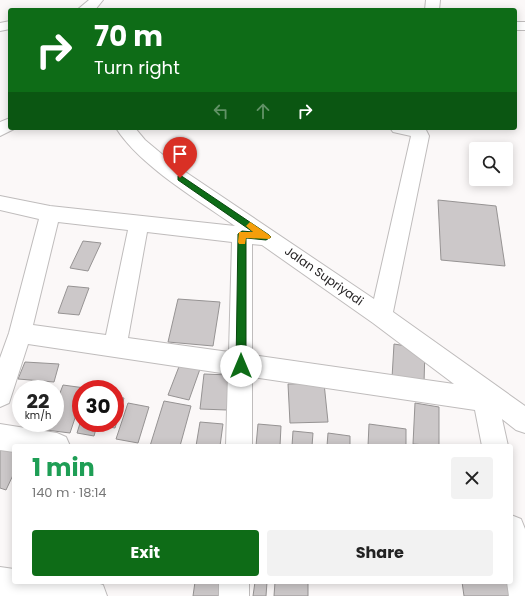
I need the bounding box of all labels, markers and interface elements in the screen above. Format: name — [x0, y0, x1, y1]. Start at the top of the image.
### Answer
text: 70 m — [94, 17, 163, 56]
icon: right — [28, 24, 80, 76]
text: Turn right — [94, 55, 180, 80]
icon: left — [210, 100, 232, 122]
icon: ahead — [252, 100, 274, 122]
icon: right — [294, 100, 316, 122]
pin — [163, 137, 197, 178]
map controls — [469, 142, 513, 186]
button: search — [469, 142, 513, 186]
icon: arrive — [169, 143, 191, 165]
street label: Jalan Supriyadi — [281, 242, 367, 309]
position arrow — [220, 345, 262, 387]
speed limit sign: 30 — [72, 380, 124, 432]
text: 22 — [27, 387, 49, 415]
text: km/h — [25, 408, 51, 423]
text: 1 min — [32, 451, 95, 484]
button: close — [451, 457, 493, 499]
text: 140 m · 18:14 — [32, 483, 107, 502]
button: Exit — [32, 530, 259, 576]
button: Share — [267, 530, 493, 576]

